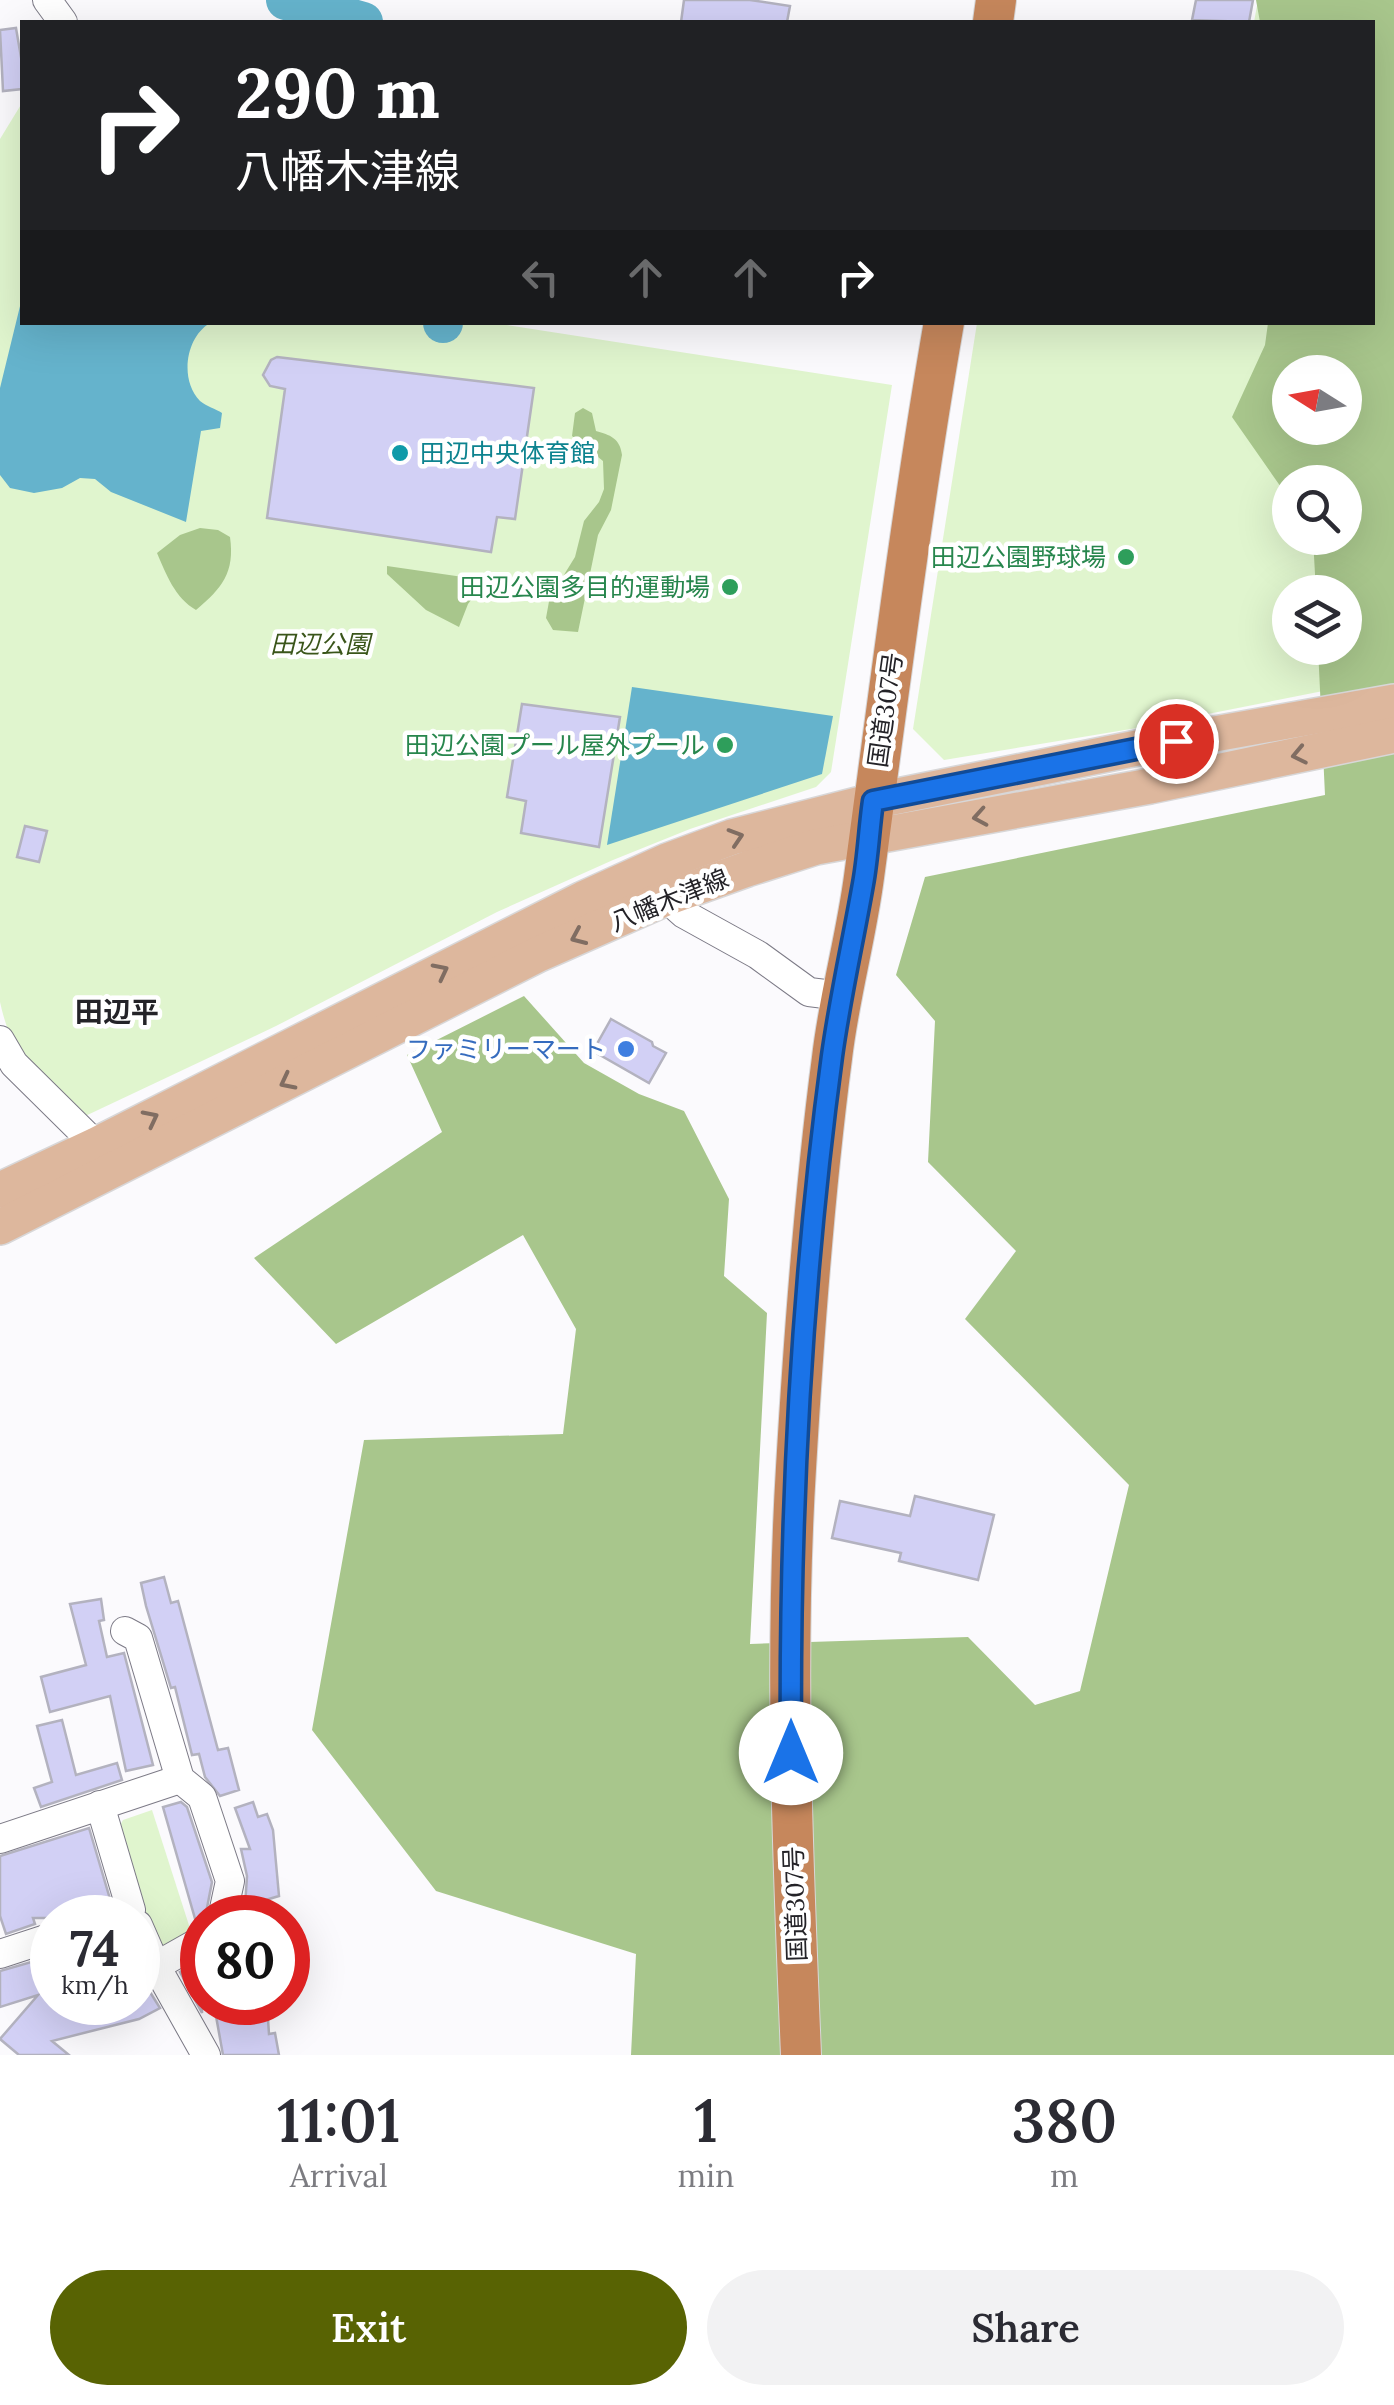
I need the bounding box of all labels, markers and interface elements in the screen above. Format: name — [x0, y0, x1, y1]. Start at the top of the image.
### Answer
text: 290 m — [235, 48, 440, 137]
icon: right — [70, 60, 200, 190]
text: 八幡木津線 — [235, 142, 460, 199]
icon: left — [513, 250, 568, 305]
icon: ahead — [618, 250, 673, 305]
icon: ahead — [723, 250, 778, 305]
icon: right — [828, 250, 883, 305]
north arrow — [1272, 355, 1362, 445]
map controls — [1272, 355, 1362, 665]
place label: 田辺中央体育館 — [420, 437, 595, 469]
marker: 田辺中央体育館 — [389, 442, 411, 464]
button: search — [1272, 465, 1362, 555]
place label: 田辺公園野球場 — [931, 541, 1106, 573]
marker: 田辺公園野球場 — [1115, 546, 1137, 568]
place label: 田辺公園多目的運動場 — [460, 571, 710, 603]
button: layers — [1272, 575, 1362, 665]
marker: 田辺公園多目的運動場 — [719, 576, 741, 598]
park label: 田辺公園 — [270, 628, 373, 660]
street label: 国道307号 — [861, 651, 909, 769]
pin — [1134, 699, 1219, 784]
icon: arrive — [1149, 714, 1204, 769]
place label: 田辺公園プール屋外プール — [405, 729, 705, 761]
marker: 田辺公園プール屋外プール — [714, 734, 736, 756]
one-way arrow — [1290, 744, 1307, 765]
one-way arrow — [971, 806, 988, 827]
one-way arrow — [727, 828, 744, 848]
street label: 八幡木津線 — [605, 862, 733, 938]
one-way arrow — [570, 925, 588, 945]
one-way arrow — [431, 964, 449, 983]
district label: 田辺平 — [75, 994, 159, 1030]
place label: ファミリーマート — [406, 1033, 606, 1065]
marker: ファミリーマート — [615, 1038, 637, 1060]
one-way arrow — [280, 1069, 298, 1089]
one-way arrow — [141, 1110, 159, 1130]
position arrow — [739, 1701, 843, 1805]
street label: 国道307号 — [777, 1846, 813, 1962]
speed limit sign: 80 — [180, 1895, 310, 2025]
text: 74 — [70, 1916, 120, 1980]
text: km/h — [61, 1969, 129, 2001]
text: 11:01 — [277, 2082, 400, 2158]
text: 1 — [694, 2082, 718, 2158]
text: 380 — [1011, 2082, 1117, 2158]
text: Arrival — [290, 2155, 388, 2196]
text: min — [677, 2155, 734, 2196]
text: m — [1050, 2155, 1079, 2196]
button: Exit — [50, 2270, 687, 2385]
button: Share — [707, 2270, 1344, 2385]

